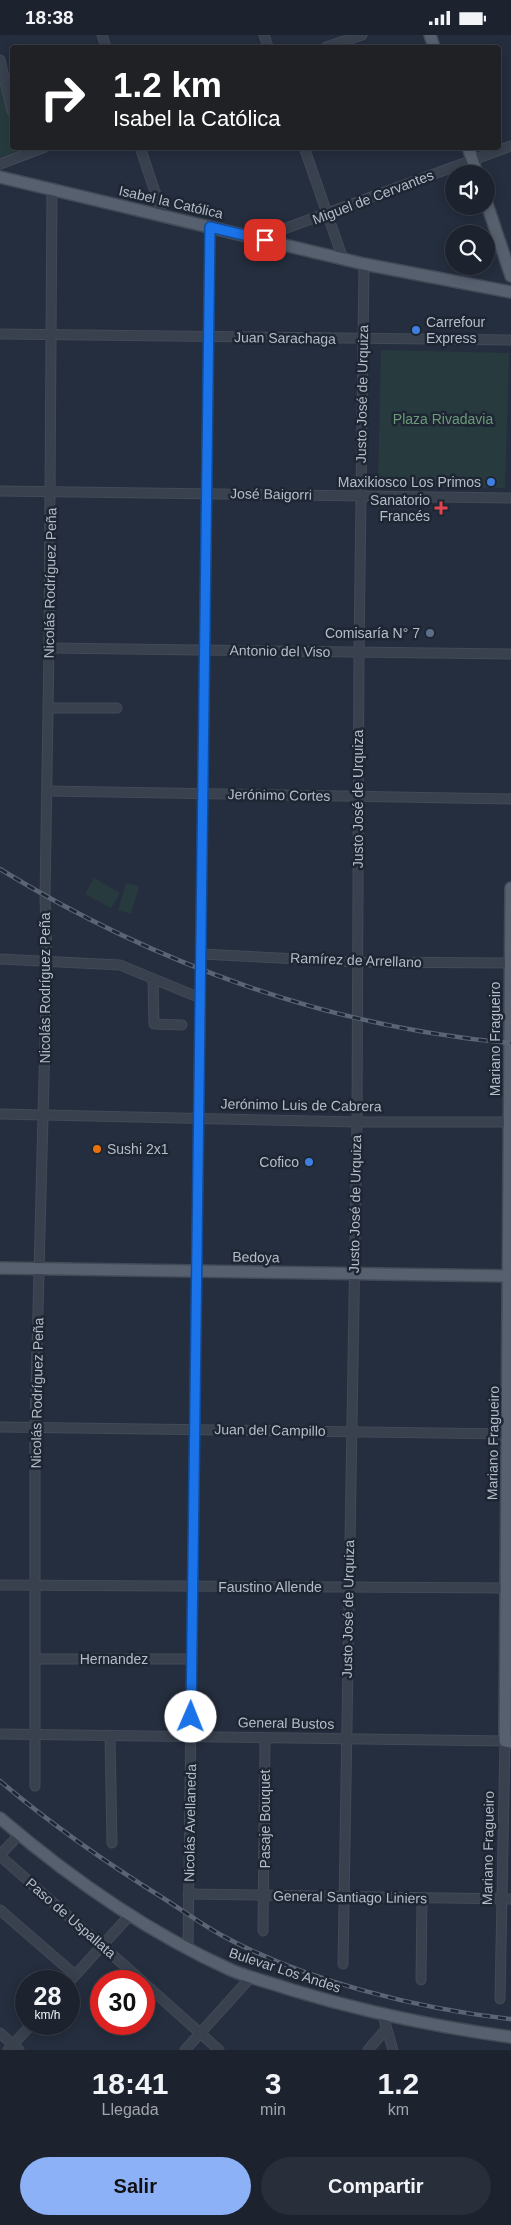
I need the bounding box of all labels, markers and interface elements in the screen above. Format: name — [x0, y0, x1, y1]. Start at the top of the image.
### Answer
text: 18:38 — [25, 7, 74, 28]
icon: right — [30, 65, 95, 130]
text: 1.2 km — [113, 65, 222, 104]
text: Isabel la Católica — [113, 106, 281, 131]
map controls — [445, 165, 495, 275]
button: sound — [445, 165, 495, 215]
street label: Miguel de Cervantes — [310, 167, 436, 227]
street label: Isabel la Católica — [117, 182, 225, 222]
pin — [244, 219, 286, 261]
button: search — [445, 225, 495, 275]
icon: arrive — [251, 226, 279, 254]
place label: Carrefour Express — [426, 314, 485, 346]
street label: Justo José de Urquiza — [353, 324, 371, 463]
marker: Carrefour Express — [410, 324, 422, 336]
street label: Juan Sarachaga — [234, 329, 336, 347]
park label: Plaza Rivadavia — [393, 411, 493, 427]
place label: Maxikiosco Los Primos — [338, 474, 481, 490]
marker: Maxikiosco Los Primos — [485, 476, 497, 488]
street label: José Baigorri — [230, 485, 312, 503]
place label: Sanatorio Francés — [370, 492, 430, 524]
marker: Sanatorio Francés — [434, 501, 448, 515]
street label: Nicolás Rodríguez Peña — [41, 507, 59, 659]
place label: Comisaría N° 7 — [325, 625, 420, 641]
marker: Comisaría N° 7 — [424, 627, 436, 639]
street label: Antonio del Viso — [229, 642, 331, 660]
street label: Justo José de Urquiza — [350, 730, 366, 868]
street label: Jerónimo Cortes — [228, 786, 330, 804]
street label: Nicolás Rodríguez Peña — [37, 912, 53, 1063]
street label: Ramírez de Arrellano — [290, 950, 422, 970]
street label: Mariano Fragueiro — [487, 982, 503, 1096]
street label: Jerónimo Luis de Cabrera — [220, 1096, 382, 1114]
street label: Justo José de Urquiza — [346, 1134, 364, 1273]
place label: Sushi 2x1 — [107, 1141, 169, 1157]
marker: Sushi 2x1 — [91, 1143, 103, 1155]
place label: Cofico — [259, 1154, 299, 1170]
marker: Cofico — [303, 1156, 315, 1168]
street label: Bedoya — [232, 1249, 280, 1265]
street label: Nicolás Rodríguez Peña — [28, 1317, 46, 1469]
street label: Mariano Fragueiro — [484, 1385, 502, 1500]
street label: Juan del Campillo — [214, 1421, 326, 1439]
street label: Justo José de Urquiza — [339, 1539, 357, 1678]
street label: Faustino Allende — [218, 1579, 322, 1595]
street label: Hernandez — [80, 1651, 148, 1667]
position arrow — [164, 1690, 216, 1742]
street label: General Bustos — [238, 1714, 334, 1732]
street label: Nicolás Avellaneda — [181, 1764, 199, 1882]
street label: Pasaje Bouquet — [257, 1769, 273, 1868]
street label: Mariano Fragueiro — [479, 1790, 497, 1905]
street label: Paso de Uspallata — [23, 1875, 119, 1961]
street label: General Santiago Liniers — [273, 1888, 427, 1906]
street label: Bulevar Los Andes — [227, 1944, 343, 1996]
speed limit sign: 30 — [90, 1970, 155, 2035]
text: 28 — [34, 1982, 61, 2010]
text: km/h — [34, 2008, 61, 2022]
text: 18:41 — [92, 2067, 168, 2100]
text: 3 — [265, 2067, 281, 2100]
text: 1.2 — [378, 2067, 419, 2100]
text: Llegada — [102, 2101, 159, 2118]
text: min — [260, 2101, 286, 2118]
text: km — [388, 2101, 409, 2118]
button: Salir — [20, 2157, 251, 2215]
button: Compartir — [261, 2157, 491, 2215]

